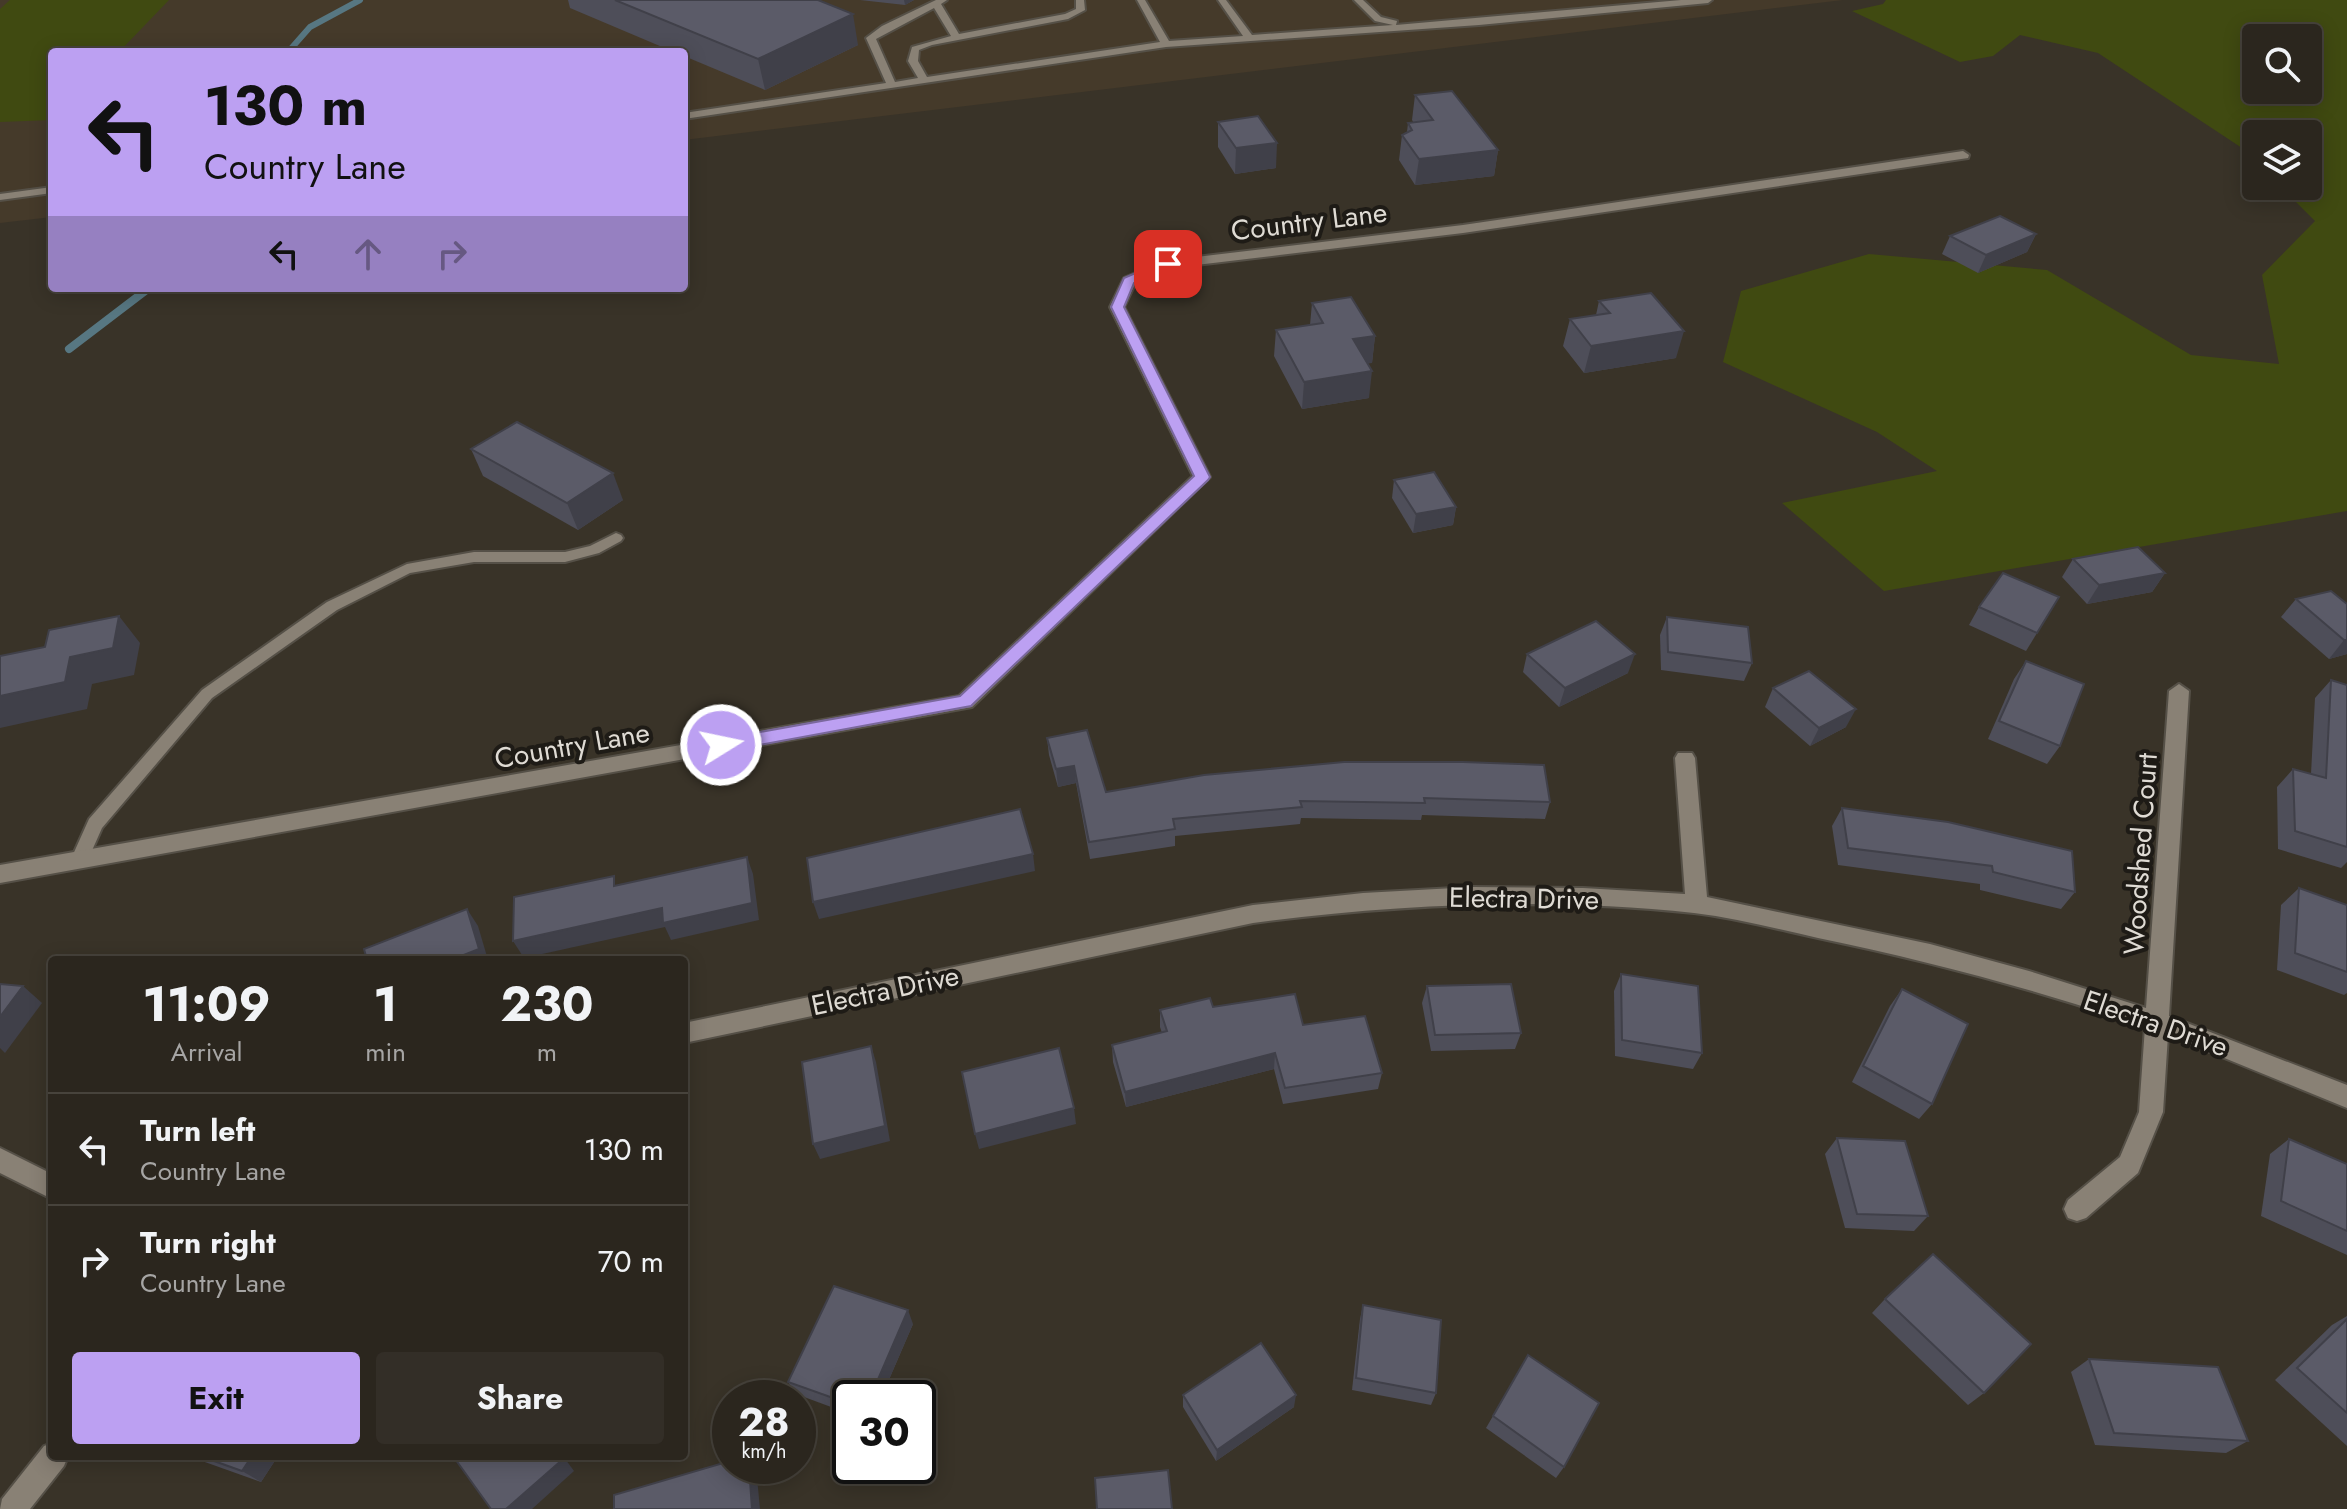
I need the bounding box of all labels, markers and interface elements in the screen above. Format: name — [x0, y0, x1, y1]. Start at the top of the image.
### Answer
map controls — [2242, 24, 2322, 200]
button: search — [2242, 24, 2322, 104]
text: 130 m — [204, 65, 367, 146]
icon: left — [72, 80, 176, 184]
button: layers — [2242, 120, 2322, 200]
text: Country Lane — [204, 140, 406, 192]
street label: Country Lane — [1229, 192, 1389, 251]
pin — [1134, 230, 1202, 298]
icon: left — [262, 232, 306, 276]
icon: ahead — [346, 232, 390, 276]
icon: right — [430, 232, 474, 276]
icon: arrive — [1146, 242, 1190, 286]
position arrow — [679, 703, 763, 787]
street label: Country Lane — [491, 712, 653, 779]
street label: Woodshed Court — [2113, 751, 2168, 956]
street label: Electra Drive — [1449, 877, 1599, 920]
street label: Electra Drive — [807, 955, 963, 1026]
text: 11:09 — [143, 970, 271, 1039]
text: 1 — [373, 970, 398, 1039]
text: 230 — [500, 970, 594, 1039]
street label: Electra Drive — [2078, 980, 2233, 1067]
text: Arrival — [171, 1033, 242, 1071]
text: min — [365, 1033, 406, 1071]
text: m — [537, 1033, 557, 1071]
text: Turn left — [140, 1109, 255, 1152]
icon: left — [72, 1127, 116, 1171]
text: 130 m — [584, 1128, 664, 1171]
text: Country Lane — [140, 1152, 286, 1190]
text: Turn right — [140, 1221, 276, 1264]
icon: right — [72, 1239, 116, 1283]
text: 70 m — [598, 1240, 664, 1283]
text: Country Lane — [140, 1264, 286, 1302]
button: Exit — [72, 1352, 360, 1444]
button: Share — [376, 1352, 664, 1444]
speed limit sign: 30 — [832, 1380, 936, 1484]
text: 28 — [738, 1393, 790, 1451]
text: km/h — [741, 1437, 787, 1466]

